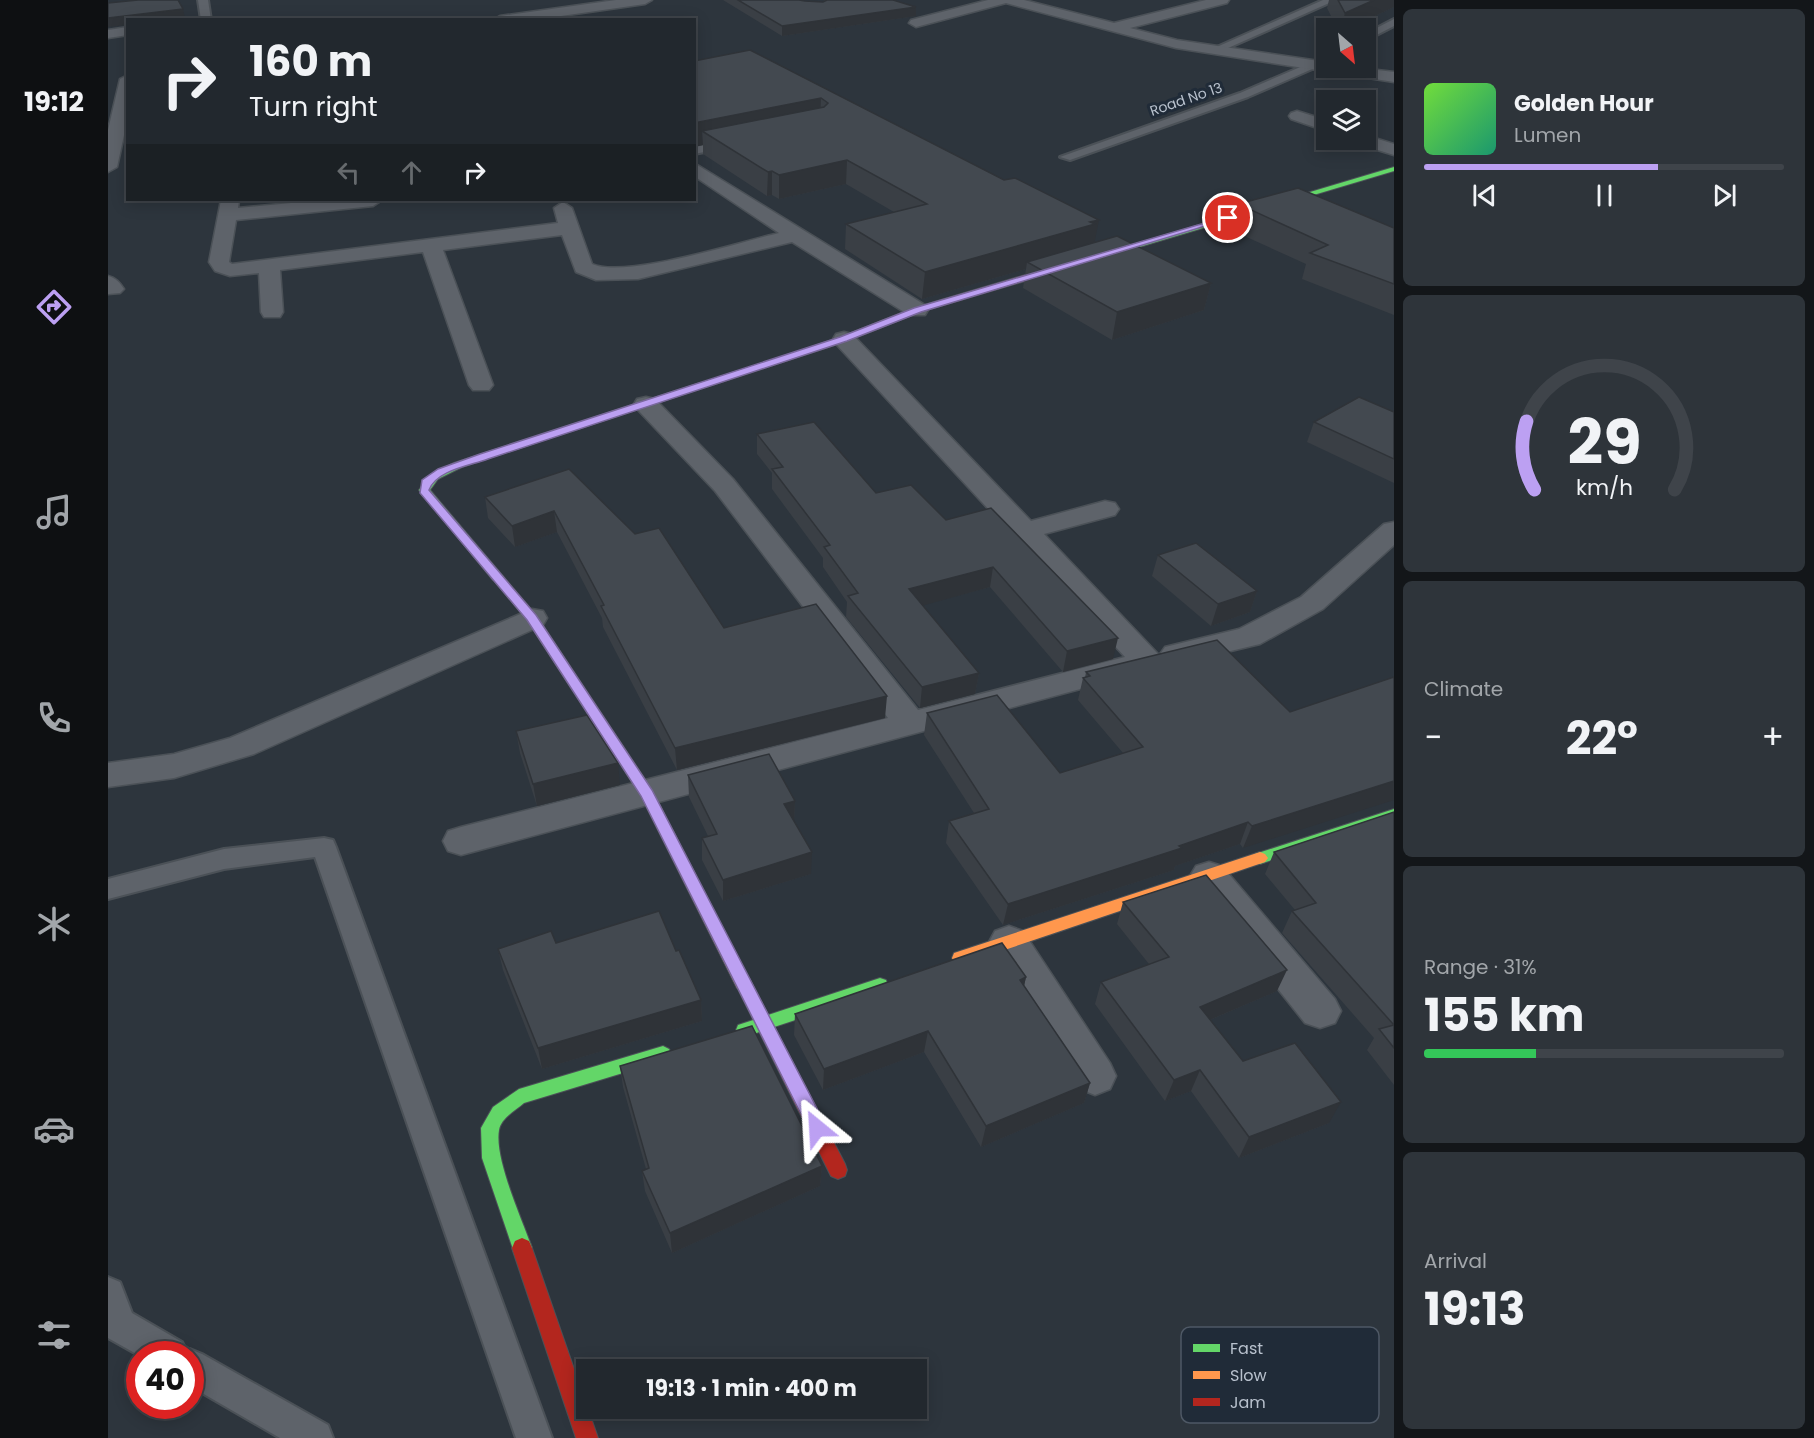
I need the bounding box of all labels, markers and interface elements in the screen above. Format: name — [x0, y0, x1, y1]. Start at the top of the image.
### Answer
north arrow — [1316, 18, 1376, 78]
map controls — [1316, 18, 1376, 150]
text: 160 m — [249, 32, 372, 91]
icon: right — [150, 42, 228, 120]
street label: Road No 13 — [1147, 77, 1225, 121]
text: 19:12 — [24, 83, 84, 120]
text: Turn right — [249, 88, 378, 125]
text: Golden Hour — [1514, 88, 1654, 119]
button: layers — [1316, 90, 1376, 150]
text: Lumen — [1514, 121, 1581, 149]
icon: left — [332, 156, 365, 189]
icon: ahead — [395, 156, 428, 189]
icon: right — [458, 156, 491, 189]
icon: previous — [1468, 179, 1501, 212]
icon: pause — [1588, 179, 1621, 212]
icon: next — [1708, 179, 1741, 212]
pin — [1202, 192, 1253, 243]
icon: arrive — [1211, 201, 1244, 234]
icon: directions — [33, 286, 75, 328]
text: 29 — [1567, 398, 1641, 486]
text: km/h — [1575, 473, 1633, 504]
icon: music — [33, 491, 75, 533]
text: Climate — [1424, 675, 1503, 703]
icon: phone — [33, 697, 75, 739]
text: 22° — [1566, 707, 1638, 770]
text: − — [1424, 714, 1442, 761]
text: + — [1761, 714, 1784, 761]
icon: climate — [33, 903, 75, 945]
text: Range · 31% — [1424, 953, 1537, 981]
text: 155 km — [1424, 984, 1584, 1047]
position arrow — [785, 1096, 849, 1160]
icon: car — [33, 1108, 75, 1150]
text: Arrival — [1424, 1247, 1487, 1275]
text: 19:13 — [1424, 1278, 1526, 1341]
icon: filters — [33, 1314, 75, 1356]
legend — [1181, 1327, 1379, 1423]
text: Fast — [1230, 1337, 1263, 1360]
speed limit sign: 40 — [126, 1341, 204, 1419]
text: Slow — [1230, 1364, 1267, 1387]
text: 19:13 · 1 min · 400 m — [646, 1373, 857, 1404]
text: Jam — [1230, 1391, 1266, 1414]

